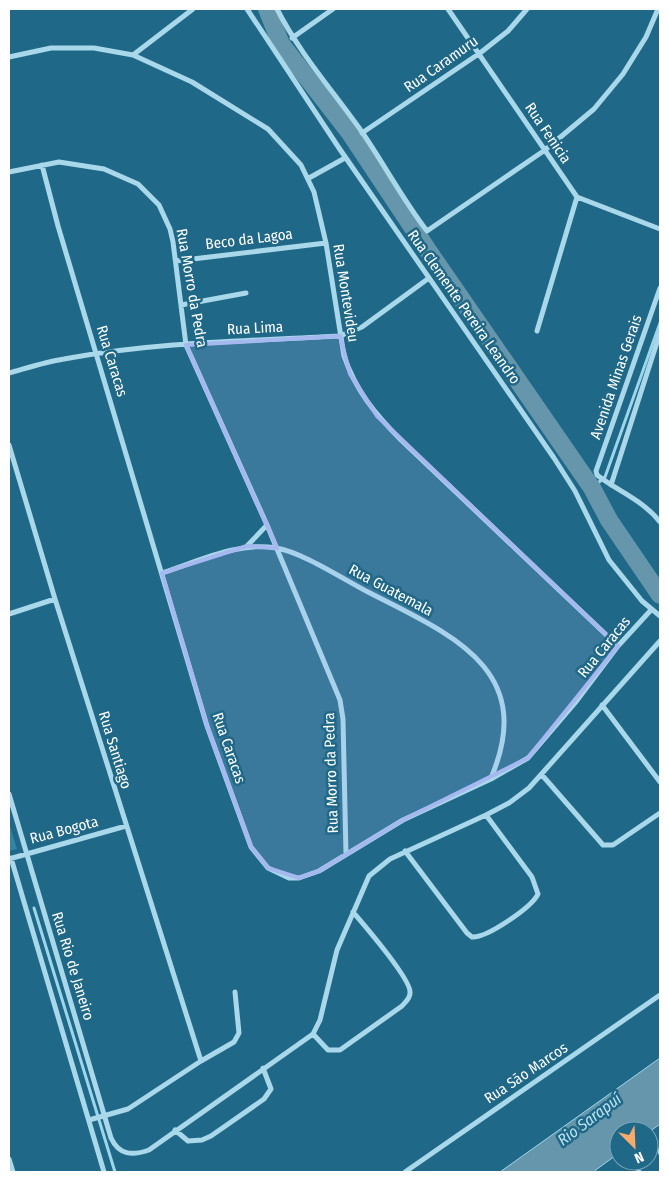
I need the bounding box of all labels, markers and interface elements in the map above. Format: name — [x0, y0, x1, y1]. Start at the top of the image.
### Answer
street label: Rua Caramuru — [400, 32, 482, 96]
street label: Rua Fenicia — [521, 99, 575, 167]
street label: Beco da Lagoa — [204, 225, 294, 253]
street label: Rua Clemente Pereira Leandro — [404, 226, 524, 388]
street label: Rua Morro da Pedra — [173, 227, 211, 349]
street label: Rua Montevideu — [329, 243, 363, 343]
street label: Avenida Minas Gerais — [586, 312, 646, 442]
street label: Rua Lima — [226, 318, 284, 338]
street label: Rua Caracas — [93, 323, 131, 399]
street label: Rua Guatemala — [346, 560, 436, 620]
street label: Rua Caracas — [574, 613, 634, 681]
street label: Rua Santiago — [95, 709, 135, 791]
street label: Rua Caracas — [208, 710, 250, 786]
street label: Rua Morro da Pedra — [320, 712, 342, 834]
street label: Rua Bogota — [28, 812, 100, 848]
street label: Rua Rio de Janeiro — [48, 910, 98, 1023]
street label: Rua Sāo Marcos — [481, 1039, 571, 1107]
water label: Rio Sarapuí — [554, 1089, 626, 1150]
north arrow — [609, 1121, 659, 1171]
text: N — [632, 1148, 646, 1167]

